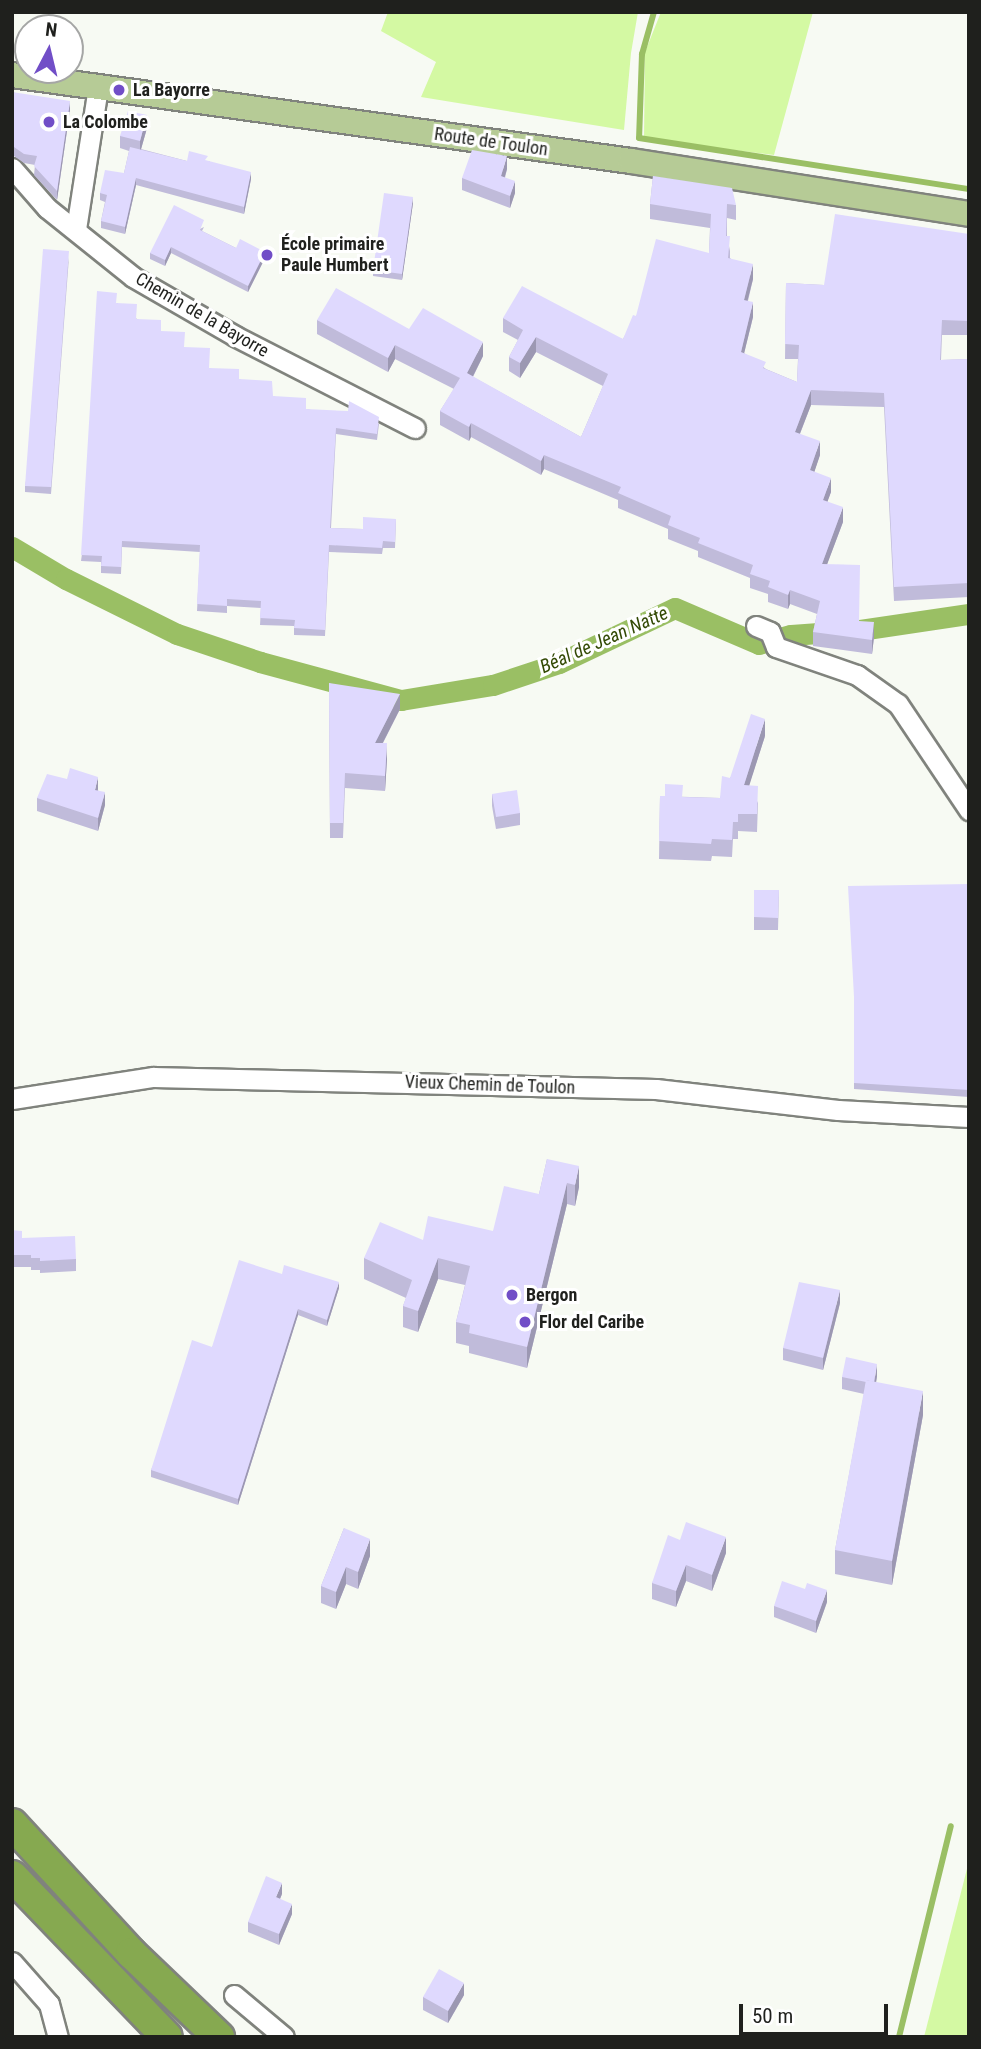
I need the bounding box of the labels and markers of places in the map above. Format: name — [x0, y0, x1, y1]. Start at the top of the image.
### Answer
place label: La Bayorre — [133, 79, 210, 101]
marker: La Bayorre — [111, 82, 127, 98]
place label: La Colombe — [63, 111, 148, 133]
marker: La Colombe — [41, 114, 57, 130]
place label: École primaire Paule Humbert — [281, 234, 388, 276]
marker: École primaire Paule Humbert — [259, 247, 275, 263]
place label: Bergon — [526, 1284, 577, 1306]
marker: Bergon — [504, 1287, 520, 1303]
place label: Flor del Caribe — [539, 1311, 644, 1333]
marker: Flor del Caribe — [517, 1314, 533, 1330]

